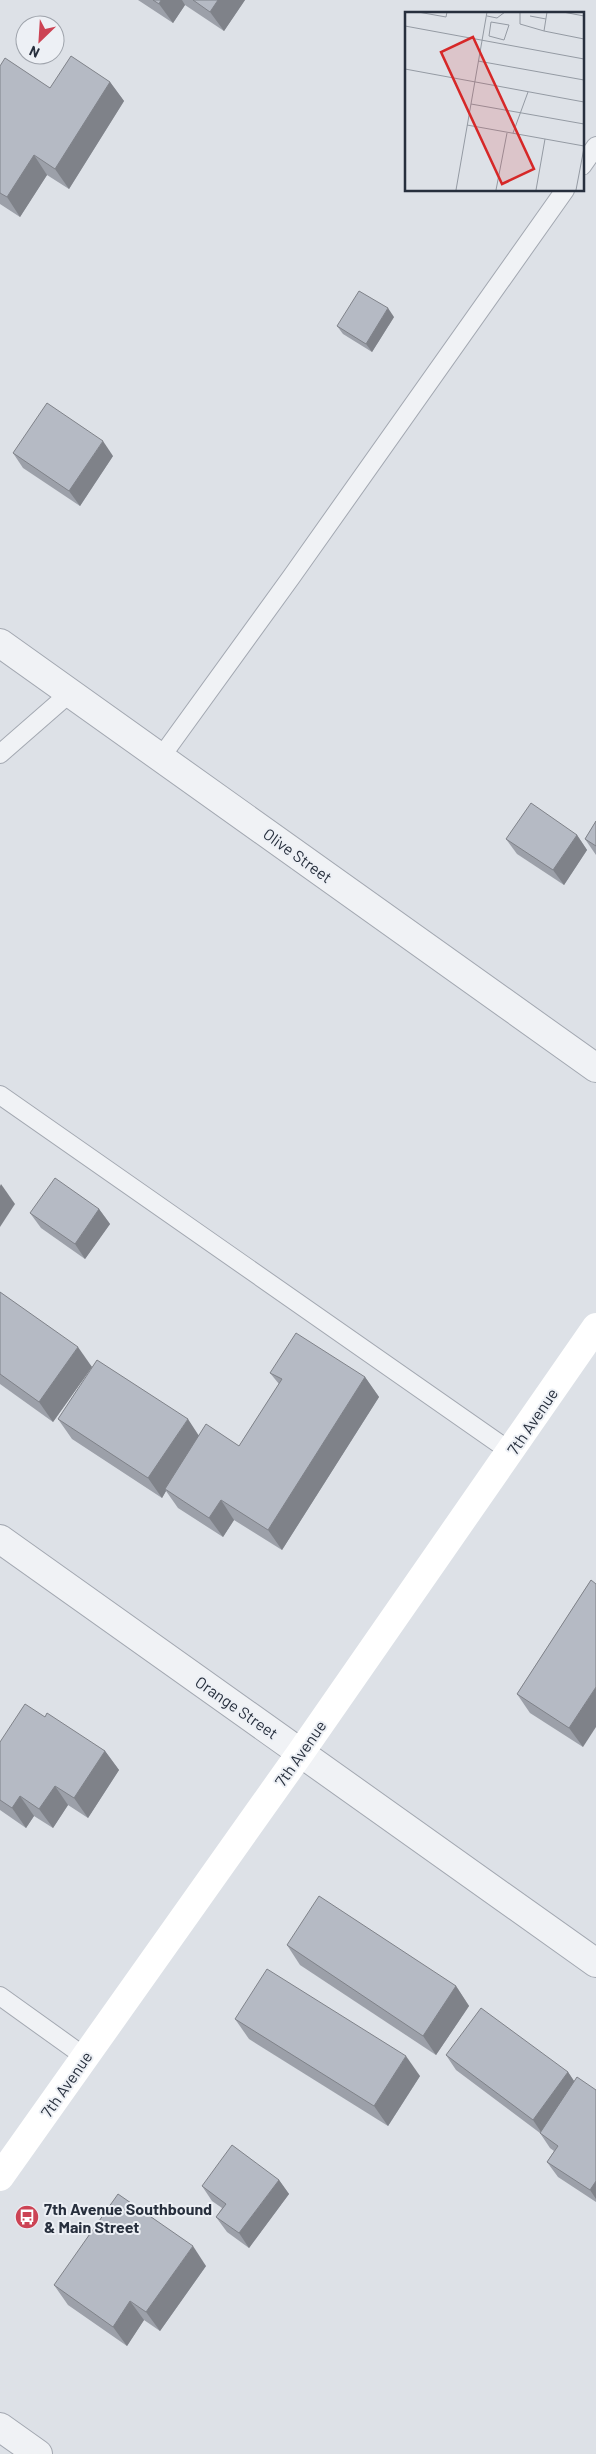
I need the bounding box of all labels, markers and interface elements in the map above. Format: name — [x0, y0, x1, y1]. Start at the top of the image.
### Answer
inset map — [405, 12, 584, 191]
north arrow — [15, 15, 65, 65]
text: N — [26, 43, 42, 62]
street label: Olive Street — [260, 824, 336, 886]
street label: 7th Avenue — [503, 1384, 561, 1458]
street label: Orange Street — [192, 1672, 282, 1742]
street label: 7th Avenue — [270, 1716, 330, 1790]
street label: 7th Avenue — [36, 2047, 96, 2121]
place label: 7th Avenue Southbound & Main Street — [44, 2199, 212, 2236]
bus stop icon: 7th Avenue Southbound & Main Street — [14, 2204, 40, 2230]

